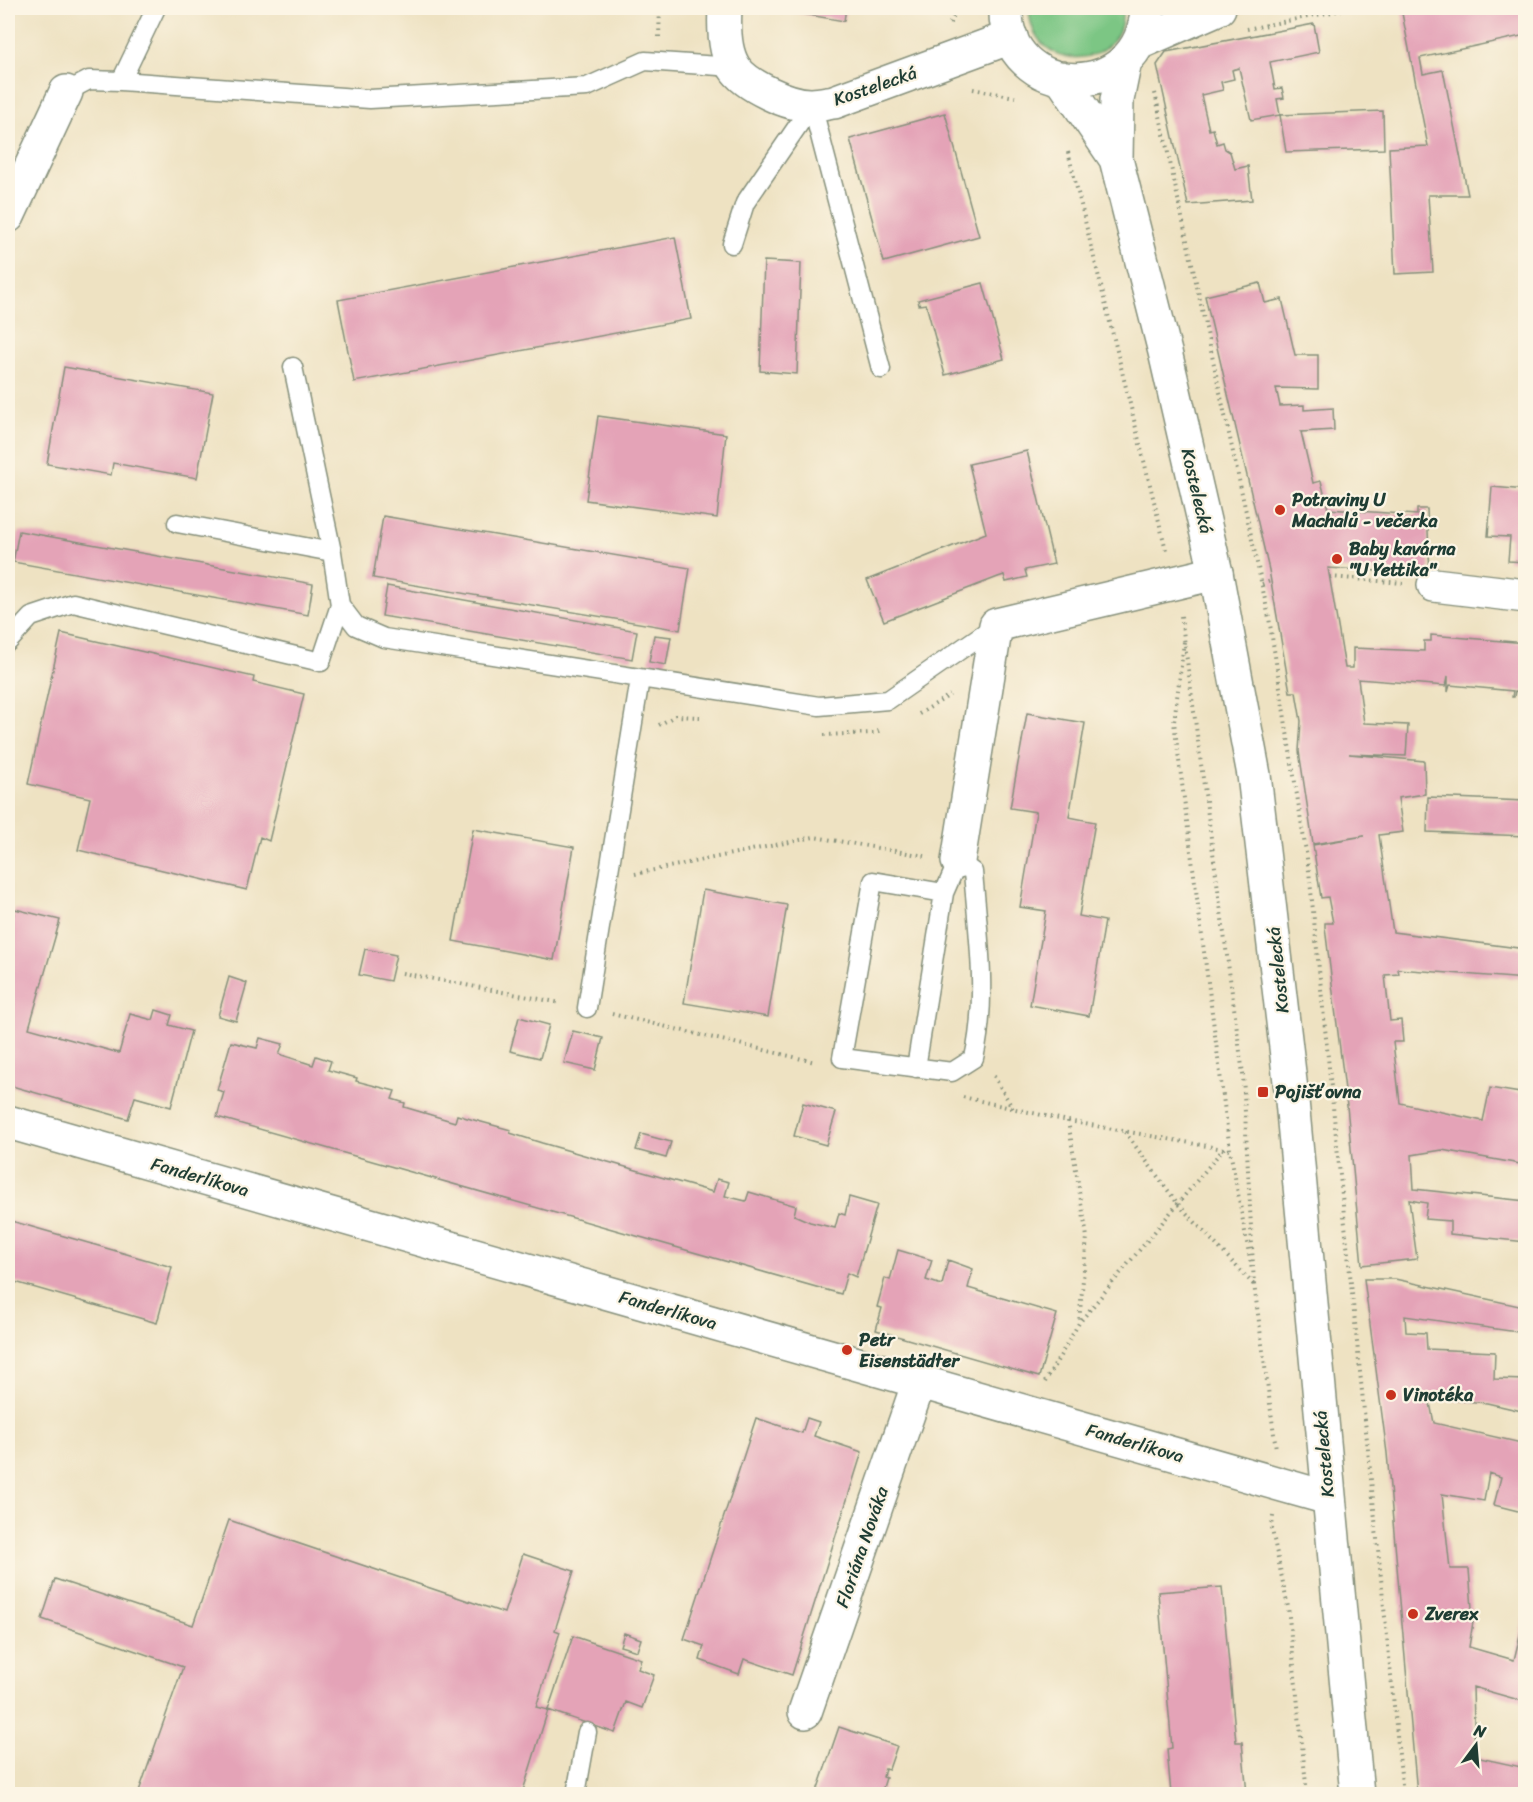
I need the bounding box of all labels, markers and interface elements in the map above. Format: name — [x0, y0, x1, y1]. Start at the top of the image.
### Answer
street label: Kostelecká — [829, 57, 921, 115]
street label: Kostelecká — [1172, 445, 1222, 537]
place label: Potraviny U Machalů - večerka — [1291, 484, 1438, 537]
marker: Potraviny U Machalů - večerka — [1273, 503, 1287, 517]
place label: Baby kavárna "U Yettika" — [1349, 533, 1456, 586]
marker: Baby kavárna "U Yettika" — [1330, 552, 1344, 566]
street label: Kostelecká — [1258, 925, 1298, 1015]
place label: Pojišťovna — [1275, 1076, 1361, 1108]
marker: Pojišťovna — [1256, 1085, 1270, 1099]
street label: Fanderlíkova — [147, 1148, 253, 1206]
street label: Fanderlíkova — [615, 1281, 721, 1339]
place label: Petr Eisenstädter — [859, 1324, 960, 1377]
marker: Petr Eisenstädter — [840, 1343, 854, 1357]
place label: Vinotéka — [1403, 1379, 1474, 1411]
marker: Vinotéka — [1384, 1388, 1398, 1402]
street label: Kostelecká — [1304, 1409, 1344, 1499]
street label: Fanderlíkova — [1082, 1414, 1188, 1472]
street label: Floriána Nováka — [826, 1481, 898, 1612]
place label: Zverex — [1424, 1598, 1479, 1630]
marker: Zverex — [1406, 1607, 1420, 1621]
north arrow — [1446, 1715, 1506, 1775]
text: N — [1470, 1715, 1490, 1747]

